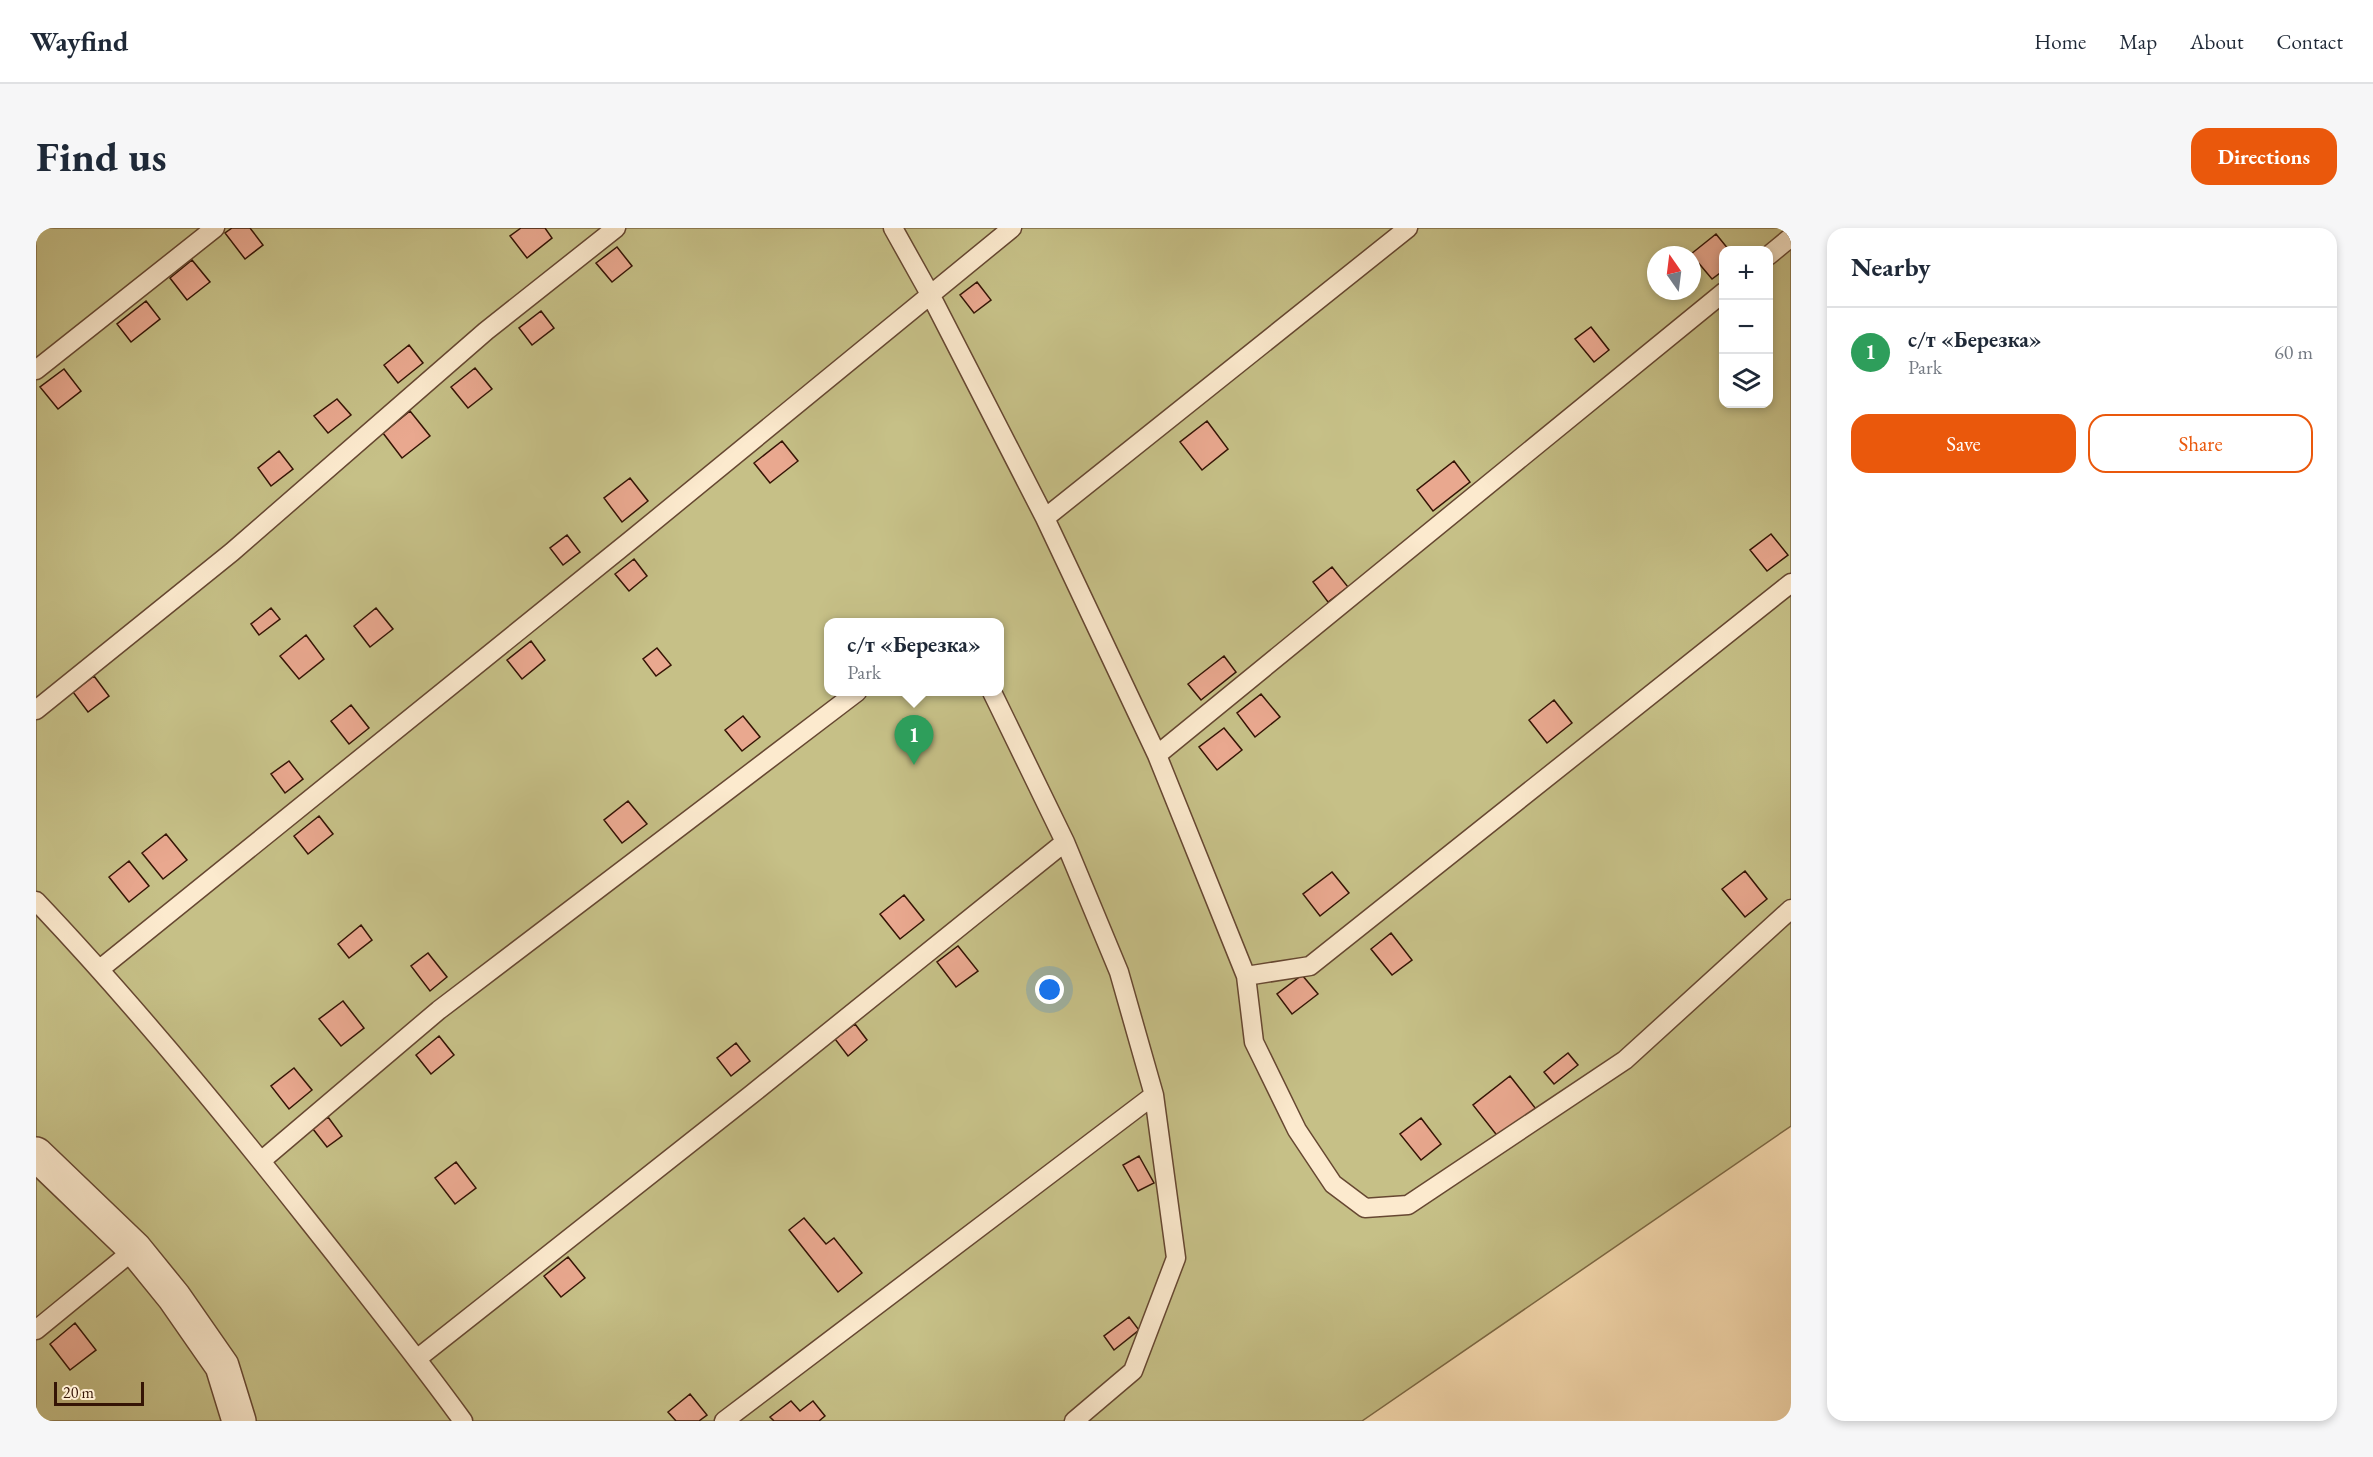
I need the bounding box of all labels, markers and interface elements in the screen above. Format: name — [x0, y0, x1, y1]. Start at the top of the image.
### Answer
text: Wayfind — [30, 23, 128, 59]
text: Home — [2034, 28, 2086, 55]
text: Map — [2119, 28, 2157, 55]
text: About — [2190, 28, 2243, 55]
text: Contact — [2276, 28, 2343, 55]
button: Directions — [2191, 128, 2337, 185]
text: Find us — [36, 129, 167, 184]
north arrow — [1647, 246, 1701, 300]
map controls — [1719, 246, 1773, 408]
button: + — [1719, 246, 1773, 300]
text: Nearby — [1851, 250, 1931, 284]
button: − — [1719, 300, 1773, 354]
text: с/т «Березка» — [1908, 325, 2042, 354]
text: 1 — [1865, 339, 1876, 365]
text: 60 m — [2274, 339, 2313, 365]
button: layers — [1719, 354, 1773, 408]
text: Park — [1908, 354, 1942, 380]
button: Save — [1851, 414, 2076, 473]
button: Share — [2088, 414, 2313, 473]
popup — [824, 618, 1004, 696]
text: с/т «Березка» — [847, 630, 981, 659]
text: Park — [847, 659, 881, 685]
pin: 1 — [894, 716, 934, 765]
your location — [1035, 975, 1064, 1004]
scale bar — [54, 1379, 144, 1406]
text: 20 m — [63, 1382, 94, 1403]

